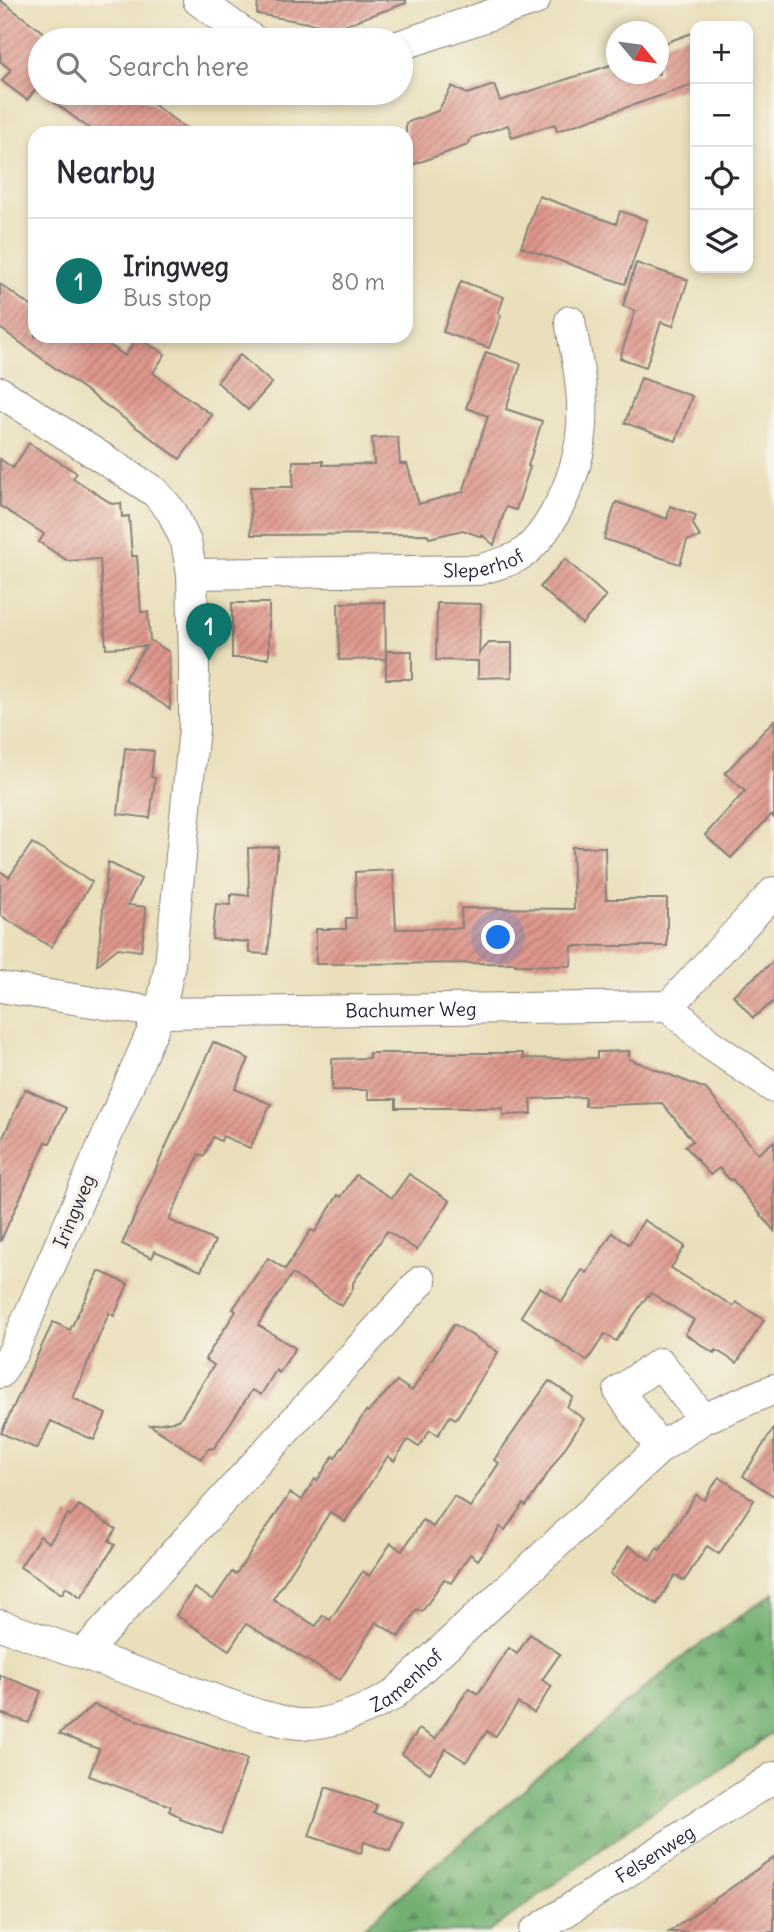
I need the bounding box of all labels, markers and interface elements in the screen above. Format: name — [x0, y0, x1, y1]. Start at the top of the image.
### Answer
north arrow — [606, 21, 669, 84]
map controls — [690, 21, 753, 273]
button: + — [690, 21, 753, 84]
search box — [28, 28, 413, 105]
icon: search — [52, 48, 90, 86]
text: Search here — [108, 50, 249, 83]
button: − — [690, 84, 753, 147]
button: locate — [690, 147, 753, 210]
text: Nearby — [56, 153, 156, 191]
button: layers — [690, 210, 753, 273]
text: Iringweg — [123, 250, 229, 283]
text: 1 — [74, 267, 84, 296]
text: 80 m — [331, 267, 385, 296]
text: Bus stop — [123, 283, 212, 312]
street label: Sleperhof — [443, 543, 529, 582]
pin: 1 — [186, 603, 232, 661]
your location — [481, 920, 515, 954]
street label: Bachumer Weg — [345, 997, 477, 1022]
street label: Iringweg — [48, 1171, 100, 1251]
street label: Zamenhof — [366, 1643, 448, 1717]
street label: Felsenweg — [611, 1819, 699, 1888]

